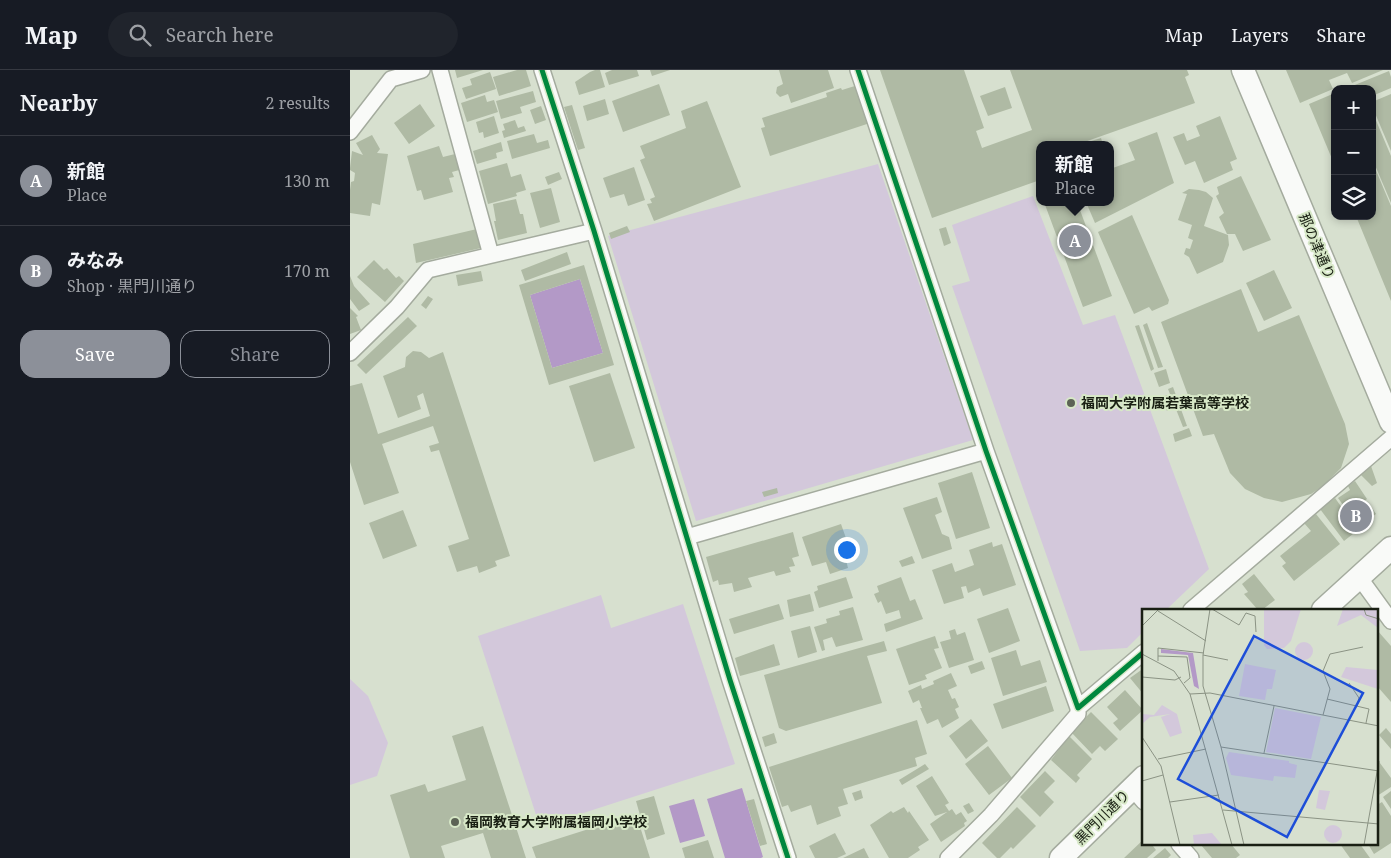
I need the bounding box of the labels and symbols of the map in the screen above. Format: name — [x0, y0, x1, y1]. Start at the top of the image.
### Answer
street label: 那の津通り — [1295, 210, 1340, 282]
pin: A — [1059, 222, 1091, 260]
place label: 福岡大学附属若葉高等学校 — [1081, 393, 1249, 412]
marker: 福岡大学附属若葉高等学校 — [1065, 397, 1077, 409]
pin: B — [1340, 497, 1372, 535]
your location — [834, 537, 860, 563]
inset map — [1142, 609, 1378, 846]
street label: 黒門川通り — [1070, 785, 1133, 848]
place label: 福岡教育大学附属福岡小学校 — [465, 812, 647, 831]
marker: 福岡教育大学附属福岡小学校 — [449, 816, 461, 828]

